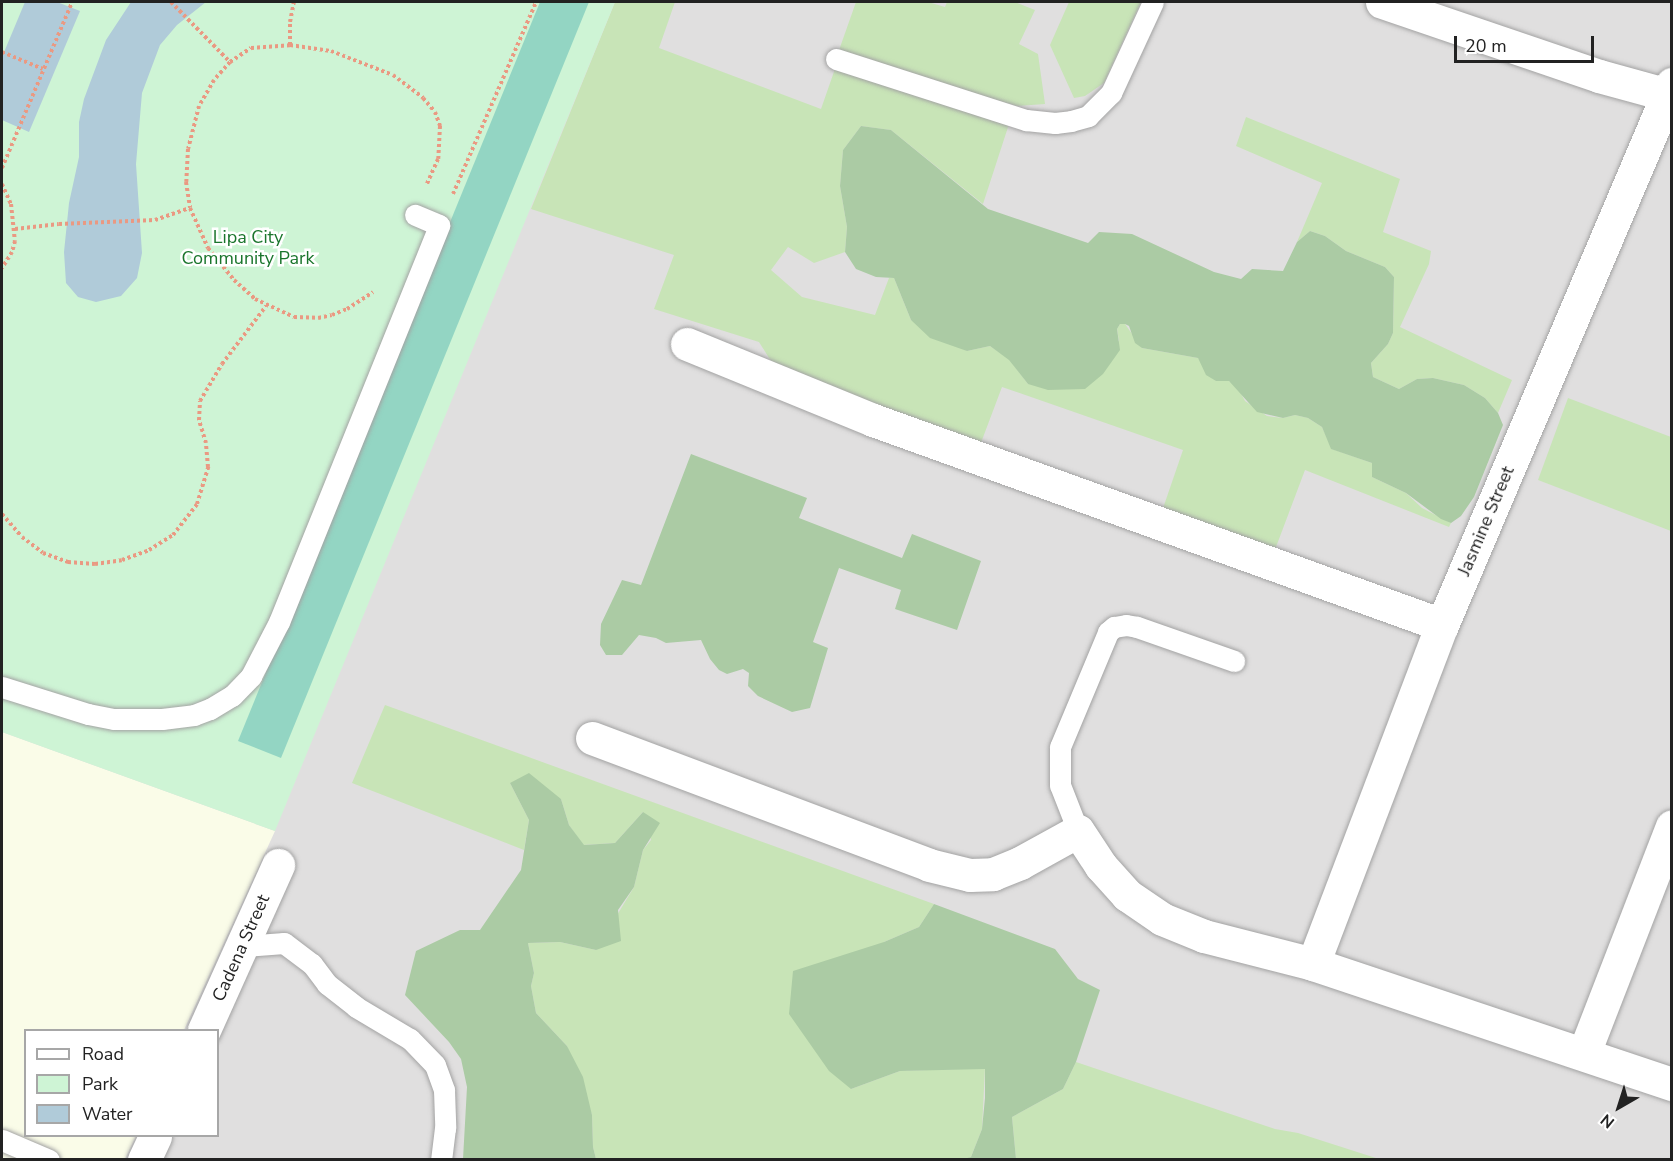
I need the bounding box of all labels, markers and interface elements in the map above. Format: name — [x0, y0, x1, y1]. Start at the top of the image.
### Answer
scale bar — [1457, 24, 1596, 62]
text: 20 m — [1465, 34, 1507, 58]
park label: Lipa City Community Park — [181, 227, 315, 270]
street label: Jasmine Street — [1453, 463, 1519, 579]
street label: Cadena Street — [208, 891, 274, 1005]
legend — [24, 1029, 219, 1137]
text: Road — [82, 1042, 124, 1066]
text: Park — [82, 1072, 118, 1096]
north arrow — [1589, 1077, 1649, 1137]
text: Water — [82, 1102, 133, 1126]
text: N — [1596, 1109, 1619, 1133]

